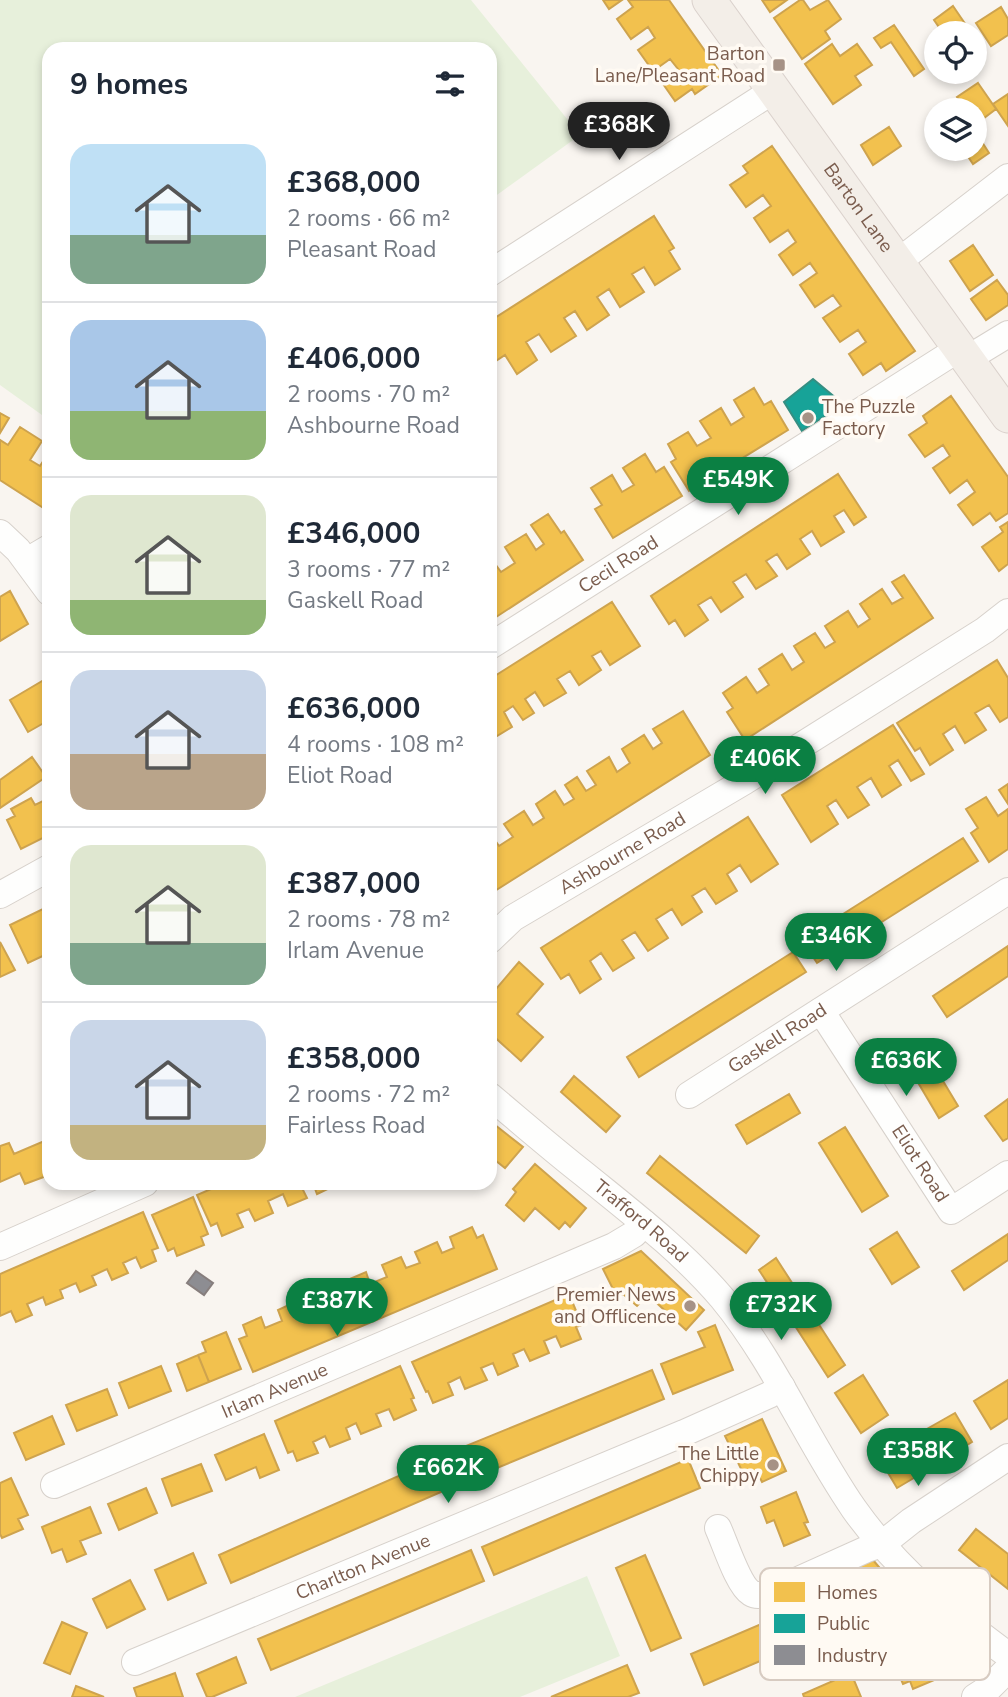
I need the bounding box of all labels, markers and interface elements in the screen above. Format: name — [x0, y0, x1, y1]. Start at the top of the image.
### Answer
map controls — [924, 21, 987, 161]
button: locate — [924, 21, 987, 84]
place label: Barton Lane/Pleasant Road — [595, 41, 765, 89]
marker: Barton Lane/Pleasant Road — [771, 57, 787, 73]
text: 9 homes — [70, 64, 188, 105]
icon: filters — [431, 65, 469, 103]
button: layers — [924, 98, 987, 161]
pin: £368K — [570, 102, 668, 162]
text: £368K — [584, 109, 654, 140]
street label: Barton Lane — [817, 158, 899, 258]
text: £368,000 — [287, 162, 420, 203]
icon: home — [126, 172, 210, 256]
text: 2 rooms · 66 m² — [287, 203, 450, 234]
text: Pleasant Road — [287, 234, 436, 265]
text: £406,000 — [287, 338, 420, 379]
icon: home — [126, 348, 210, 432]
text: 2 rooms · 70 m² — [287, 379, 450, 410]
place label: The Puzzle Factory — [822, 394, 915, 442]
text: Ashbourne Road — [287, 410, 460, 441]
marker: The Puzzle Factory — [800, 410, 816, 426]
pin: £549K — [689, 458, 787, 517]
text: £549K — [703, 464, 773, 495]
text: £346,000 — [287, 513, 420, 554]
icon: home — [126, 523, 210, 607]
street label: Cecil Road — [573, 529, 663, 600]
text: 3 rooms · 77 m² — [287, 554, 450, 585]
text: Gaskell Road — [287, 585, 423, 616]
text: £636,000 — [287, 688, 420, 729]
icon: home — [126, 698, 210, 782]
text: 4 rooms · 108 m² — [287, 729, 464, 760]
pin: £406K — [716, 736, 814, 796]
text: £406K — [730, 743, 800, 774]
text: Eliot Road — [287, 760, 393, 791]
street label: Ashbourne Road — [554, 806, 691, 901]
text: £387,000 — [287, 863, 420, 904]
icon: home — [126, 873, 210, 957]
text: 2 rooms · 78 m² — [287, 904, 450, 935]
pin: £346K — [787, 914, 885, 973]
text: £346K — [801, 920, 871, 951]
text: Irlam Avenue — [287, 935, 424, 966]
street label: Gaskell Road — [723, 997, 832, 1080]
text: £358,000 — [287, 1038, 420, 1079]
pin: £636K — [857, 1038, 955, 1098]
text: £636K — [871, 1045, 941, 1076]
icon: home — [126, 1048, 210, 1132]
text: 2 rooms · 72 m² — [287, 1079, 450, 1110]
text: Fairless Road — [287, 1110, 425, 1141]
street label: Eliot Road — [885, 1120, 955, 1207]
street label: Trafford Road — [588, 1174, 694, 1269]
pin: £387K — [288, 1278, 386, 1338]
place label: Premier News and Offlicence — [554, 1282, 676, 1330]
pin: £732K — [732, 1282, 830, 1342]
text: £387K — [302, 1285, 372, 1316]
text: £732K — [746, 1289, 816, 1320]
marker: Premier News and Offlicence — [682, 1298, 698, 1314]
street label: Irlam Avenue — [218, 1357, 332, 1425]
pin: £358K — [869, 1428, 967, 1488]
text: £358K — [883, 1435, 953, 1466]
place label: The Little Chippy — [678, 1441, 759, 1489]
pin: £662K — [399, 1446, 497, 1505]
text: £662K — [413, 1452, 483, 1483]
marker: The Little Chippy — [765, 1457, 781, 1473]
street label: Charlton Avenue — [292, 1527, 434, 1607]
legend — [760, 1568, 990, 1680]
text: Homes — [817, 1580, 878, 1606]
text: Public — [817, 1611, 870, 1637]
text: Industry — [817, 1643, 887, 1669]

